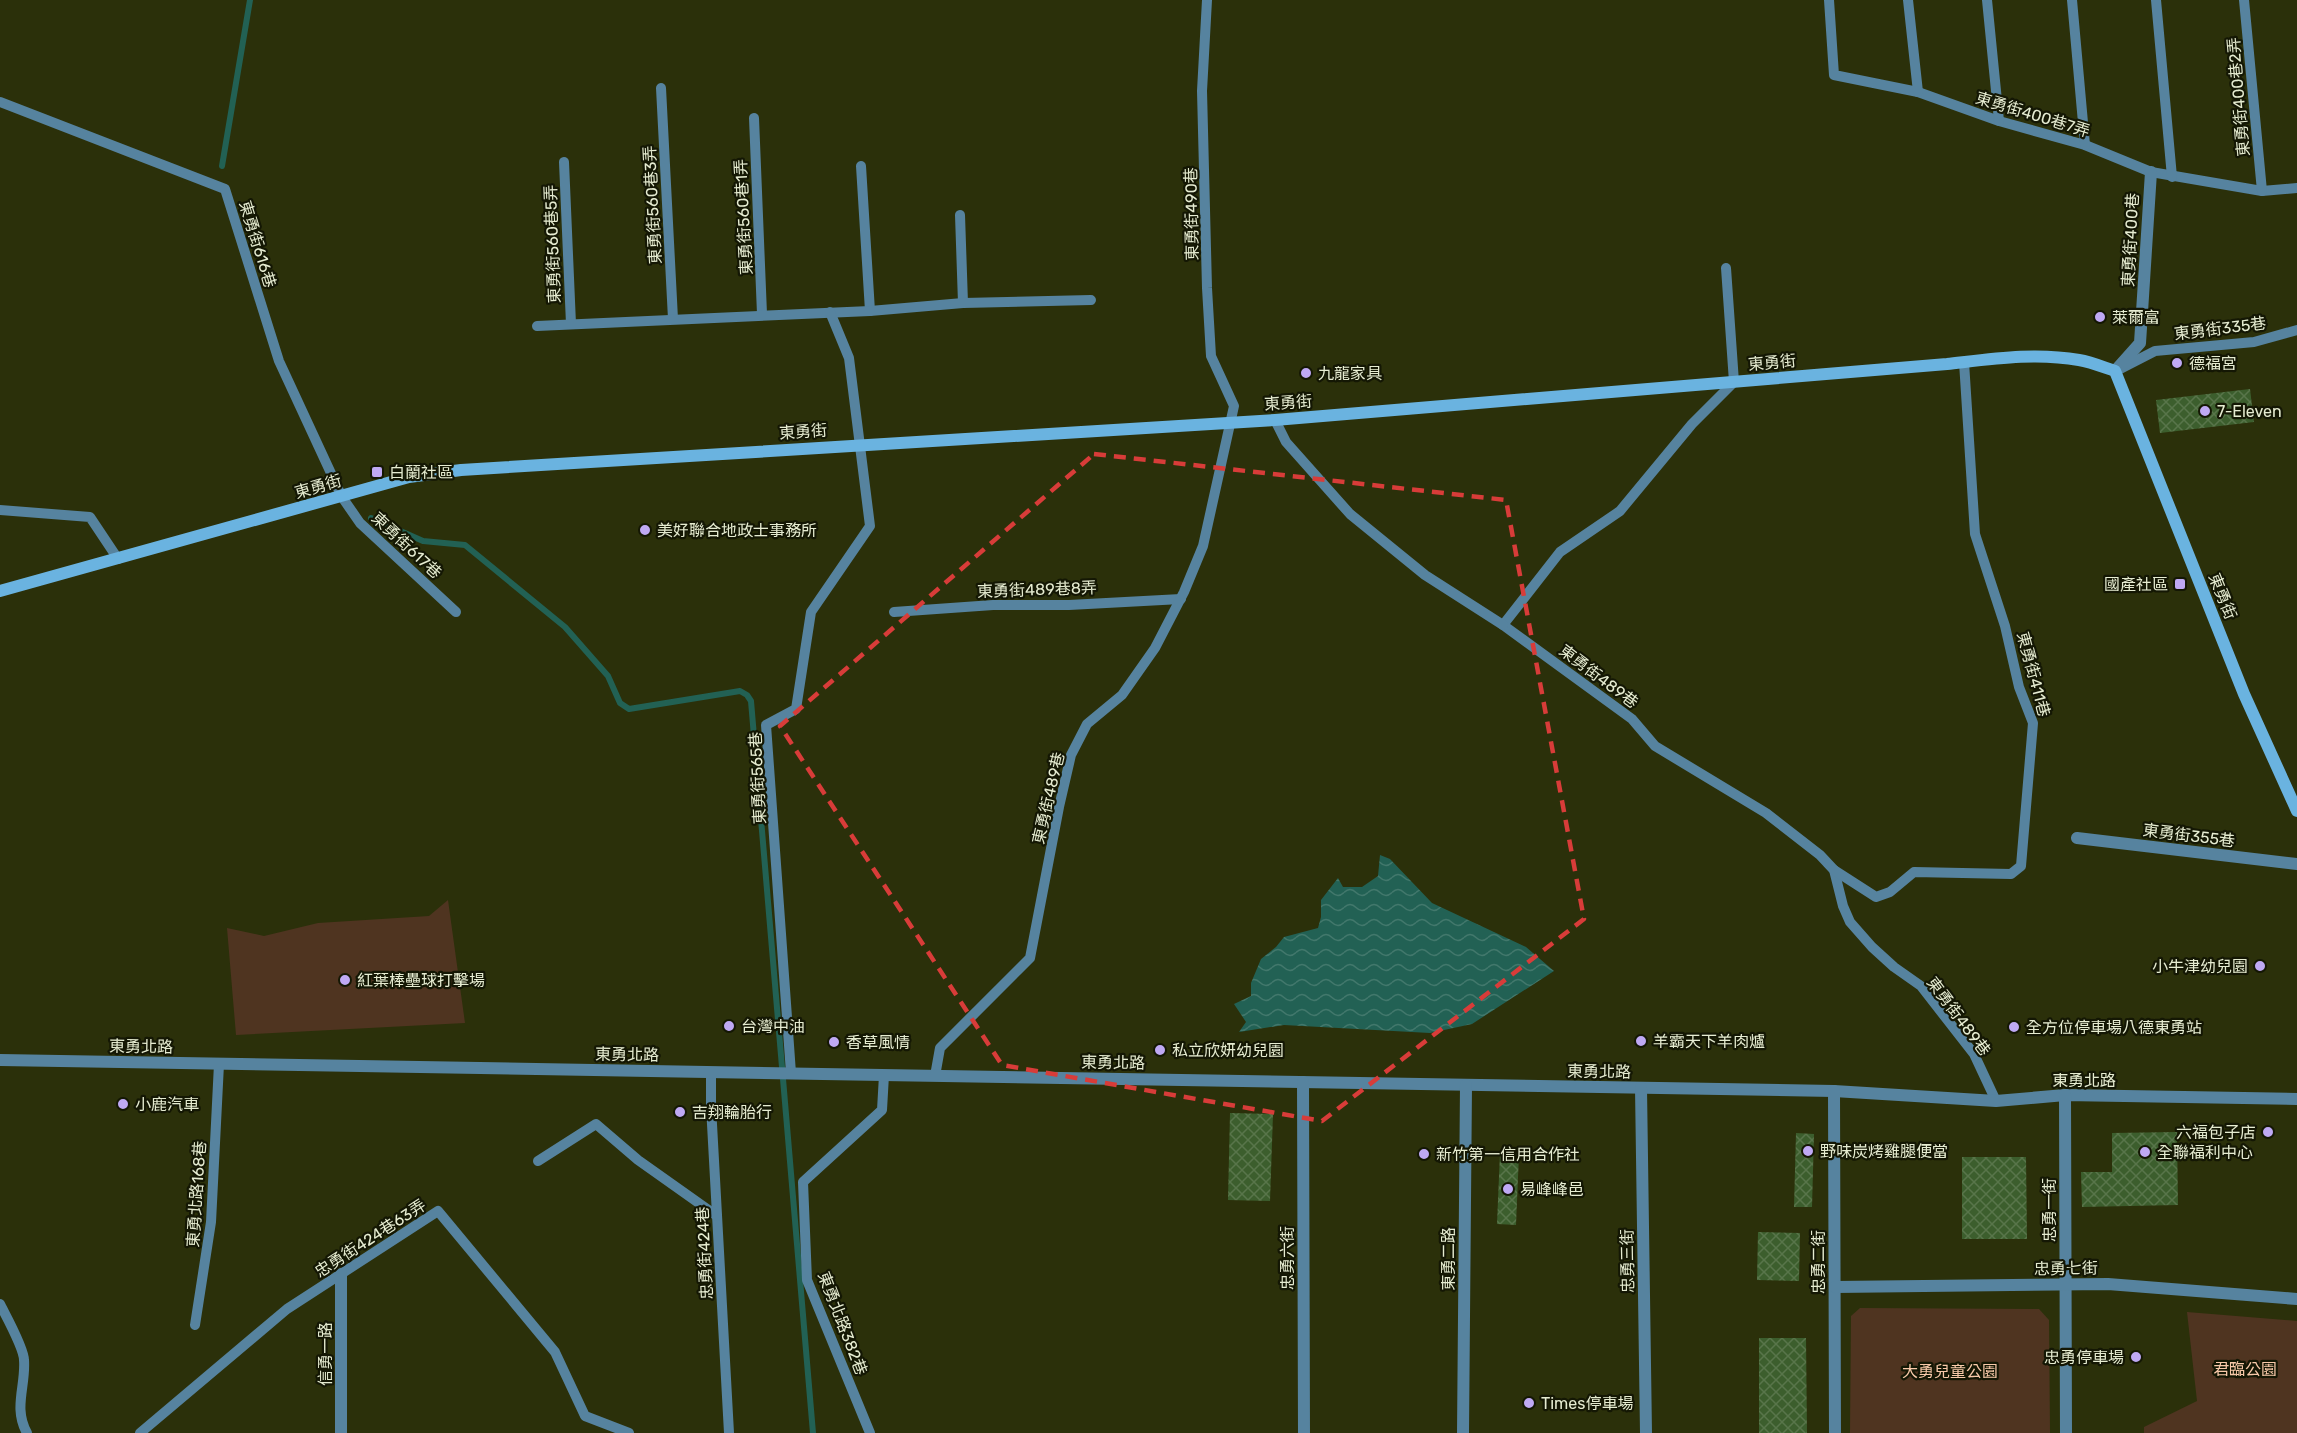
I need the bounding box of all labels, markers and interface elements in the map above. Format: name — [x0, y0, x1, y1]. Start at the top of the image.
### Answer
street label: 東勇街400巷2弄 — [2224, 37, 2253, 157]
street label: 東勇街400巷7弄 — [1973, 88, 2092, 141]
street label: 東勇街560巷3弄 — [640, 145, 665, 265]
street label: 東勇街560巷1弄 — [731, 158, 756, 275]
street label: 東勇街490巷 — [1181, 167, 1202, 261]
street label: 東勇街560巷5弄 — [541, 184, 564, 304]
street label: 東勇街400巷 — [2119, 192, 2142, 288]
street label: 東勇街616巷 — [235, 198, 280, 290]
place label: 萊爾富 — [2112, 308, 2160, 327]
marker: 萊爾富 — [2093, 310, 2107, 324]
street label: 東勇街335巷 — [2173, 313, 2267, 344]
street label: 東勇街 — [1747, 351, 1797, 374]
place label: 德福宮 — [2189, 354, 2237, 373]
marker: 德福宮 — [2170, 356, 2184, 370]
place label: 九龍家具 — [1318, 364, 1382, 383]
marker: 九龍家具 — [1299, 366, 1313, 380]
street label: 東勇街 — [1263, 391, 1313, 414]
place label: 7-Eleven — [2217, 402, 2282, 421]
marker: 7-Eleven — [2198, 404, 2212, 418]
street label: 東勇街 — [778, 420, 828, 443]
place label: 白蘭社區 — [389, 463, 453, 482]
marker: 白蘭社區 — [370, 465, 384, 479]
street label: 東勇街 — [292, 471, 344, 502]
street label: 東勇街617巷 — [368, 508, 445, 582]
place label: 美好聯合地政士事務所 — [657, 521, 817, 540]
marker: 美好聯合地政士事務所 — [638, 523, 652, 537]
street label: 東勇街 — [2205, 570, 2240, 622]
place label: 國產社區 — [2104, 575, 2168, 594]
marker: 國產社區 — [2173, 577, 2187, 591]
street label: 東勇街489巷8弄 — [977, 578, 1097, 601]
street label: 東勇街411巷 — [2013, 630, 2054, 719]
street label: 東勇街489巷 — [1556, 641, 1642, 712]
street label: 東勇街565巷 — [746, 731, 769, 825]
street label: 東勇街489巷 — [1029, 750, 1068, 846]
street label: 東勇街355巷 — [2142, 820, 2236, 851]
place label: 小牛津幼兒園 — [2152, 957, 2248, 976]
marker: 小牛津幼兒園 — [2253, 959, 2267, 973]
place label: 紅葉棒壘球打擊場 — [357, 971, 485, 990]
marker: 紅葉棒壘球打擊場 — [338, 973, 352, 987]
street label: 東勇街489巷 — [1923, 973, 1994, 1059]
place label: 台灣中油 — [741, 1017, 805, 1036]
place label: 全方位停車場八德東勇站 — [2026, 1018, 2202, 1037]
marker: 台灣中油 — [722, 1019, 736, 1033]
marker: 全方位停車場八德東勇站 — [2007, 1020, 2021, 1034]
place label: 羊霸天下羊肉爐 — [1653, 1032, 1765, 1051]
place label: 香草風情 — [846, 1033, 910, 1052]
marker: 羊霸天下羊肉爐 — [1634, 1034, 1648, 1048]
marker: 香草風情 — [827, 1035, 841, 1049]
street label: 東勇北路 — [109, 1036, 173, 1057]
place label: 私立欣妍幼兒園 — [1172, 1041, 1284, 1060]
marker: 私立欣妍幼兒園 — [1153, 1043, 1167, 1057]
street label: 東勇北路 — [595, 1044, 659, 1065]
street label: 東勇北路 — [1081, 1052, 1145, 1073]
street label: 東勇北路 — [1567, 1061, 1631, 1082]
street label: 東勇北路 — [2052, 1071, 2116, 1090]
place label: 小鹿汽車 — [135, 1095, 199, 1114]
marker: 小鹿汽車 — [116, 1097, 130, 1111]
place label: 吉翔輪胎行 — [692, 1103, 772, 1122]
marker: 吉翔輪胎行 — [673, 1105, 687, 1119]
place label: 六福包子店 — [2176, 1123, 2256, 1142]
marker: 六福包子店 — [2261, 1125, 2275, 1139]
street label: 東勇北路168巷 — [183, 1140, 210, 1248]
place label: 野味炭烤雞腿便當 — [1820, 1142, 1948, 1161]
place label: 全聯福利中心 — [2157, 1143, 2253, 1162]
marker: 野味炭烤雞腿便當 — [1801, 1144, 1815, 1158]
place label: 新竹第一信用合作社 — [1436, 1145, 1580, 1164]
marker: 全聯福利中心 — [2138, 1145, 2152, 1159]
marker: 新竹第一信用合作社 — [1417, 1147, 1431, 1161]
street label: 忠勇一街 — [2040, 1178, 2059, 1242]
place label: 易峰峰邑 — [1520, 1180, 1584, 1199]
marker: 易峰峰邑 — [1501, 1182, 1515, 1196]
street label: 忠勇街424巷63弄 — [311, 1195, 429, 1281]
street label: 忠勇街424巷 — [693, 1206, 716, 1300]
street label: 忠勇六街 — [1278, 1226, 1297, 1290]
street label: 東勇二路 — [1439, 1227, 1458, 1291]
street label: 忠勇三街 — [1617, 1229, 1638, 1293]
street label: 忠勇二街 — [1809, 1230, 1828, 1294]
street label: 忠勇七街 — [2034, 1258, 2098, 1279]
street label: 東勇北路382巷 — [814, 1269, 871, 1378]
street label: 信勇一路 — [316, 1322, 335, 1386]
place label: 忠勇停車場 — [2044, 1348, 2124, 1367]
marker: 忠勇停車場 — [2129, 1350, 2143, 1364]
park label: 君臨公園 — [2213, 1360, 2277, 1379]
park label: 大勇兒童公園 — [1902, 1362, 1998, 1381]
place label: Times停車場 — [1541, 1394, 1633, 1413]
marker: Times停車場 — [1522, 1396, 1536, 1410]

